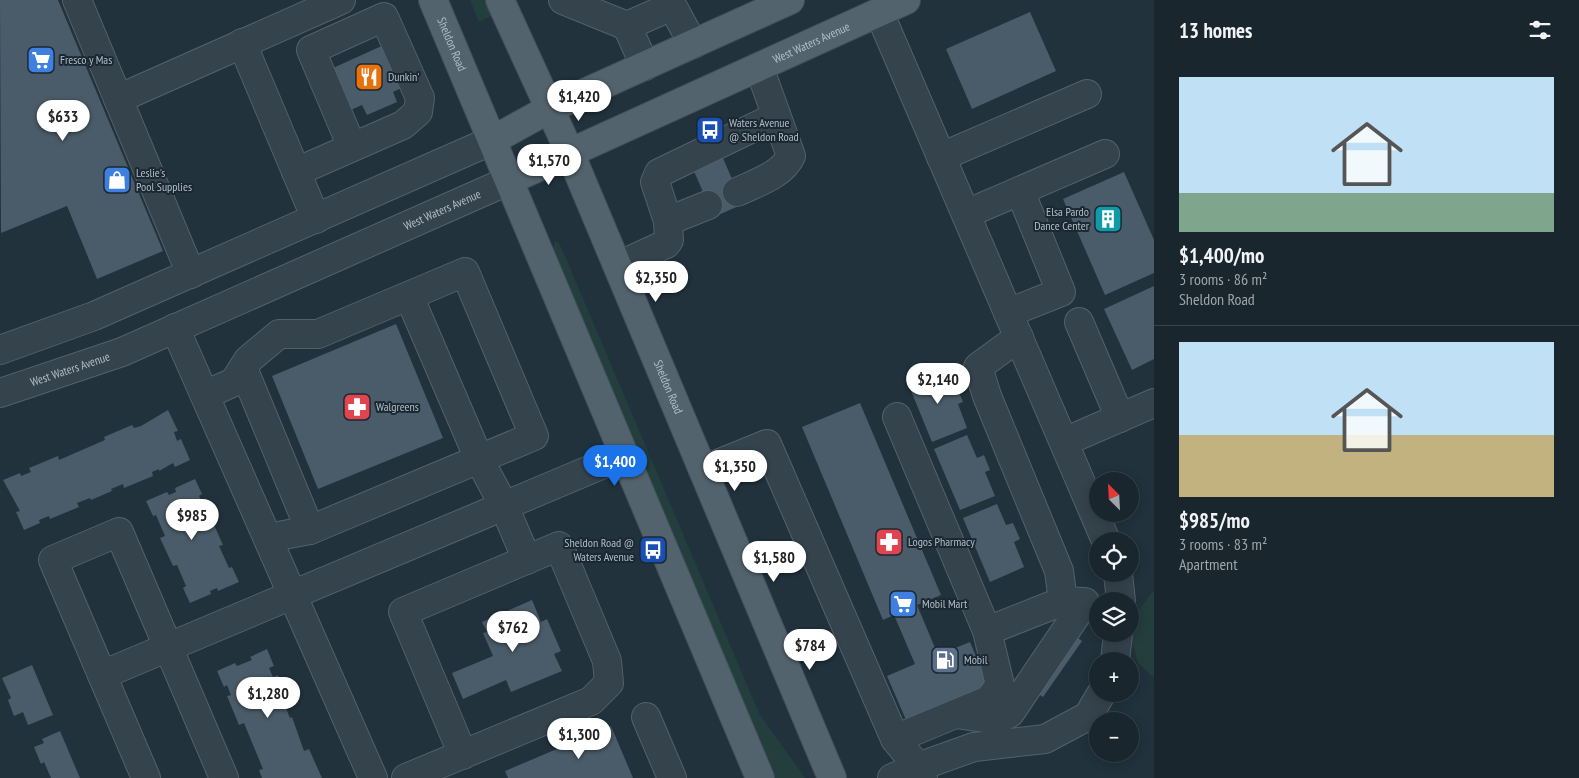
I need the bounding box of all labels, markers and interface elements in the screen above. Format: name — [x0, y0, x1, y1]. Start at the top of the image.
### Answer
street label: Sheldon Road — [434, 15, 470, 73]
icon: filters — [1526, 16, 1554, 44]
text: 13 homes — [1179, 17, 1252, 44]
street label: West Waters Avenue — [770, 19, 852, 67]
supermarket icon: Fresco y Mas — [26, 45, 56, 75]
place label: Fresco y Mas — [60, 52, 112, 67]
restaurant icon: Dunkin' — [354, 62, 384, 92]
place label: Dunkin' — [388, 69, 419, 84]
pin: $1,420 — [538, 80, 620, 122]
text: $1,420 — [558, 86, 600, 106]
pin: $633 — [33, 100, 93, 142]
text: $633 — [48, 106, 78, 126]
icon: home — [1322, 109, 1412, 199]
bus stop icon: Waters Avenue @ Sheldon Road — [695, 115, 725, 145]
place label: Waters Avenue @ Sheldon Road — [729, 115, 799, 144]
pin: $1,570 — [508, 144, 590, 186]
text: $1,570 — [528, 150, 570, 170]
shop icon: Leslie's Pool Supplies — [102, 165, 132, 195]
place label: Leslie's Pool Supplies — [136, 165, 192, 194]
street label: West Waters Avenue — [401, 186, 483, 233]
place label: Elsa Pardo Dance Center — [1034, 204, 1090, 233]
building icon: Elsa Pardo Dance Center — [1093, 204, 1123, 234]
text: $1,400/mo — [1179, 242, 1264, 269]
pin: $2,350 — [615, 260, 697, 303]
text: $2,350 — [635, 267, 677, 287]
text: 3 rooms · 86 m² — [1179, 269, 1267, 289]
text: Sheldon Road — [1179, 289, 1255, 309]
street label: West Waters Avenue — [28, 349, 112, 389]
street label: Sheldon Road — [651, 358, 686, 416]
pin: $2,140 — [897, 362, 979, 405]
text: $2,140 — [917, 369, 959, 389]
icon: home — [1322, 375, 1412, 465]
pharmacy icon: Walgreens — [342, 392, 372, 422]
place label: Walgreens — [376, 399, 419, 414]
pin: $1,400 — [574, 444, 656, 487]
pin: $1,350 — [694, 450, 776, 492]
text: $1,400 — [594, 451, 636, 471]
text: $1,350 — [714, 456, 756, 476]
north arrow — [1089, 472, 1139, 522]
map controls — [1089, 472, 1139, 762]
pin: $985 — [162, 498, 222, 541]
text: $985 — [177, 505, 207, 525]
text: $985/mo — [1179, 507, 1250, 534]
pharmacy icon: Logos Pharmacy — [874, 527, 904, 557]
button: locate — [1089, 532, 1139, 582]
place label: Logos Pharmacy — [908, 534, 975, 549]
text: 3 rooms · 83 m² — [1179, 534, 1267, 554]
place label: Sheldon Road @ Waters Avenue — [564, 535, 634, 564]
bus stop icon: Sheldon Road @ Waters Avenue — [638, 535, 668, 565]
pin: $1,580 — [733, 540, 815, 583]
text: $1,580 — [753, 547, 795, 567]
text: Apartment — [1179, 554, 1238, 574]
supermarket icon: Mobil Mart — [888, 589, 918, 619]
button: layers — [1089, 592, 1139, 642]
place label: Mobil Mart — [922, 596, 968, 611]
pin: $762 — [483, 610, 543, 653]
text: $762 — [498, 617, 528, 637]
pin: $784 — [780, 628, 840, 671]
text: $784 — [795, 635, 825, 655]
fuel station icon: Mobil — [930, 645, 960, 675]
place label: Mobil — [964, 652, 988, 667]
button: + — [1089, 652, 1139, 702]
pin: $1,280 — [227, 676, 309, 719]
text: $1,280 — [247, 683, 289, 703]
button: − — [1089, 712, 1139, 762]
pin: $1,300 — [538, 718, 620, 760]
text: $1,300 — [558, 724, 600, 744]

